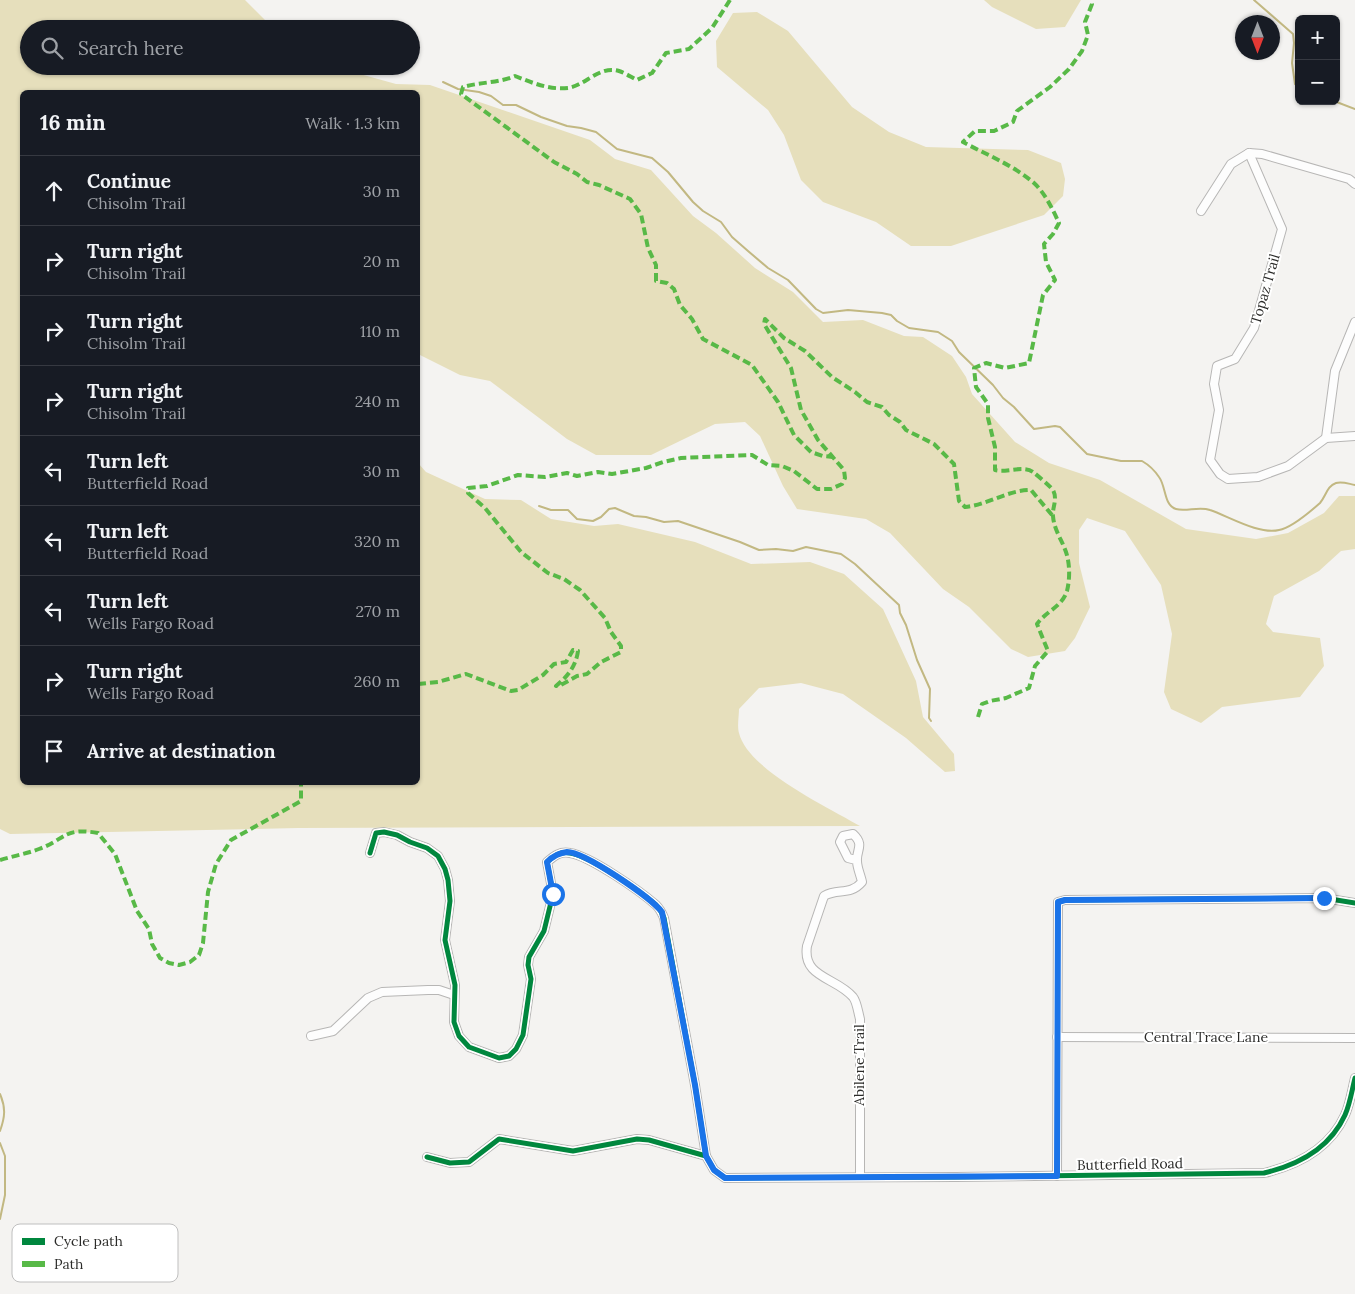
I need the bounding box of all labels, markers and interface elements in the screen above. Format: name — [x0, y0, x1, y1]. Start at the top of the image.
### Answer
north arrow — [1235, 15, 1280, 60]
map controls — [1295, 15, 1340, 105]
button: + — [1295, 15, 1340, 60]
search box — [20, 20, 420, 75]
icon: search — [38, 34, 66, 62]
text: Search here — [78, 36, 184, 60]
button: − — [1295, 60, 1340, 105]
text: 16 min — [40, 109, 106, 136]
text: Walk · 1.3 km — [305, 113, 400, 133]
text: Continue — [87, 169, 171, 193]
icon: ahead — [40, 177, 68, 205]
text: 30 m — [363, 181, 400, 201]
text: Chisolm Trail — [87, 193, 186, 213]
text: Turn right — [87, 239, 183, 263]
icon: right — [40, 247, 68, 275]
text: 20 m — [363, 251, 400, 271]
street label: Topaz Trail — [1246, 251, 1284, 326]
text: Chisolm Trail — [87, 263, 186, 283]
text: Turn right — [87, 309, 183, 333]
icon: right — [40, 317, 68, 345]
text: 110 m — [360, 321, 400, 341]
text: Chisolm Trail — [87, 333, 186, 353]
text: Turn right — [87, 379, 183, 403]
icon: right — [40, 387, 68, 415]
text: 240 m — [355, 391, 400, 411]
text: Chisolm Trail — [87, 403, 186, 423]
text: Turn left — [87, 449, 168, 473]
icon: left — [40, 457, 68, 485]
text: 30 m — [363, 461, 400, 481]
text: Butterfield Road — [87, 473, 208, 493]
text: Turn left — [87, 519, 168, 543]
icon: left — [40, 527, 68, 555]
text: 320 m — [354, 531, 400, 551]
text: Butterfield Road — [87, 543, 208, 563]
text: Turn left — [87, 589, 168, 613]
icon: left — [40, 597, 68, 625]
text: 270 m — [356, 601, 400, 621]
text: Wells Fargo Road — [87, 613, 214, 633]
text: Turn right — [87, 659, 183, 683]
icon: right — [40, 667, 68, 695]
text: 260 m — [354, 671, 400, 691]
text: Wells Fargo Road — [87, 683, 214, 703]
icon: arrive — [40, 737, 68, 765]
text: Arrive at destination — [87, 739, 276, 763]
route start — [542, 883, 565, 906]
route end — [1313, 887, 1336, 910]
street label: Abilene Trail — [850, 1024, 868, 1107]
street label: Central Trace Lane — [1144, 1028, 1268, 1046]
street label: Butterfield Road — [1077, 1154, 1183, 1174]
legend — [12, 1224, 178, 1282]
text: Cycle path — [54, 1232, 123, 1250]
text: Path — [54, 1255, 83, 1273]

